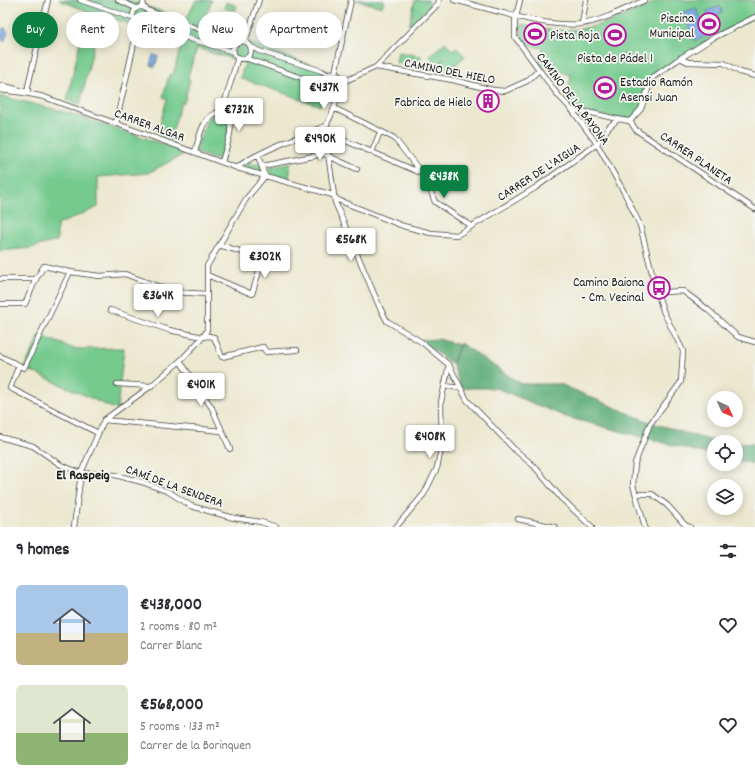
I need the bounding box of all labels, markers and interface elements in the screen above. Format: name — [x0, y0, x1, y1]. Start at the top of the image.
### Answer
place label: Piscina Municipal — [650, 10, 695, 44]
sports icon: Piscina Municipal — [696, 11, 722, 37]
chip: Buy — [12, 12, 58, 48]
chip: Rent — [66, 12, 119, 48]
chip: Filters — [127, 12, 190, 48]
chip: New — [198, 12, 248, 48]
chip: Apartment — [256, 12, 342, 48]
sports icon: Pista Roja — [522, 21, 548, 47]
sports icon: Pista de Pádel 1 — [602, 22, 628, 48]
place label: Pista Roja — [550, 27, 600, 46]
street label: CAMINO DE LA BAYONA — [531, 49, 613, 150]
place label: Pista de Pádel 1 — [577, 50, 653, 69]
street label: CAMINO DEL HIELO — [402, 54, 497, 91]
place label: Estadio Ramón Asensi Juan — [620, 74, 693, 108]
sports icon: Estadio Ramón Asensi Juan — [592, 75, 618, 101]
pin: €437K — [296, 76, 352, 110]
text: €437K — [309, 79, 339, 98]
building icon: Fabrica de Hielo — [475, 88, 501, 114]
place label: Fabrica de Hielo — [395, 94, 472, 113]
pin: €732K — [211, 98, 267, 132]
text: €732K — [224, 101, 254, 120]
street label: CARRER ALGAR — [111, 105, 187, 148]
pin: €490K — [292, 127, 348, 161]
street label: CARRER PLANETA — [655, 128, 736, 191]
text: €490K — [304, 130, 336, 149]
street label: CARRER DE L'AIGUA — [494, 139, 585, 207]
pin: €438K — [416, 165, 472, 199]
text: €438K — [429, 168, 459, 187]
pin: €568K — [323, 228, 379, 262]
text: €568K — [336, 231, 366, 250]
pin: €302K — [237, 245, 293, 279]
text: €302K — [249, 248, 281, 267]
place label: Camino Baiona - Cm. Vecinal — [573, 274, 645, 308]
bus stop icon: Camino Baiona - Cm. Vecinal — [646, 275, 672, 301]
pin: €364K — [130, 284, 186, 318]
text: €364K — [143, 287, 173, 306]
pin: €401K — [173, 373, 229, 407]
text: €401K — [187, 376, 215, 395]
north arrow — [707, 391, 743, 427]
map controls — [707, 391, 743, 515]
pin: €408K — [402, 425, 458, 459]
text: €408K — [415, 428, 445, 447]
button: locate — [707, 435, 743, 471]
street label: CAMÍ DE LA SENDERA — [123, 461, 226, 514]
district label: El Raspeig — [56, 466, 110, 486]
button: layers — [707, 479, 743, 515]
text: 9 homes — [16, 539, 69, 563]
icon: filters — [717, 540, 739, 562]
text: €438,000 — [140, 594, 202, 618]
icon: home — [48, 601, 96, 649]
icon: heart — [717, 614, 739, 636]
text: 2 rooms · 80 m² — [140, 618, 217, 637]
text: Carrer Blanc — [140, 637, 202, 656]
text: €568,000 — [140, 694, 204, 718]
icon: home — [48, 701, 96, 749]
icon: heart — [717, 714, 739, 736]
text: 5 rooms · 133 m² — [140, 718, 220, 737]
text: Carrer de la Borinquen — [140, 737, 251, 756]

